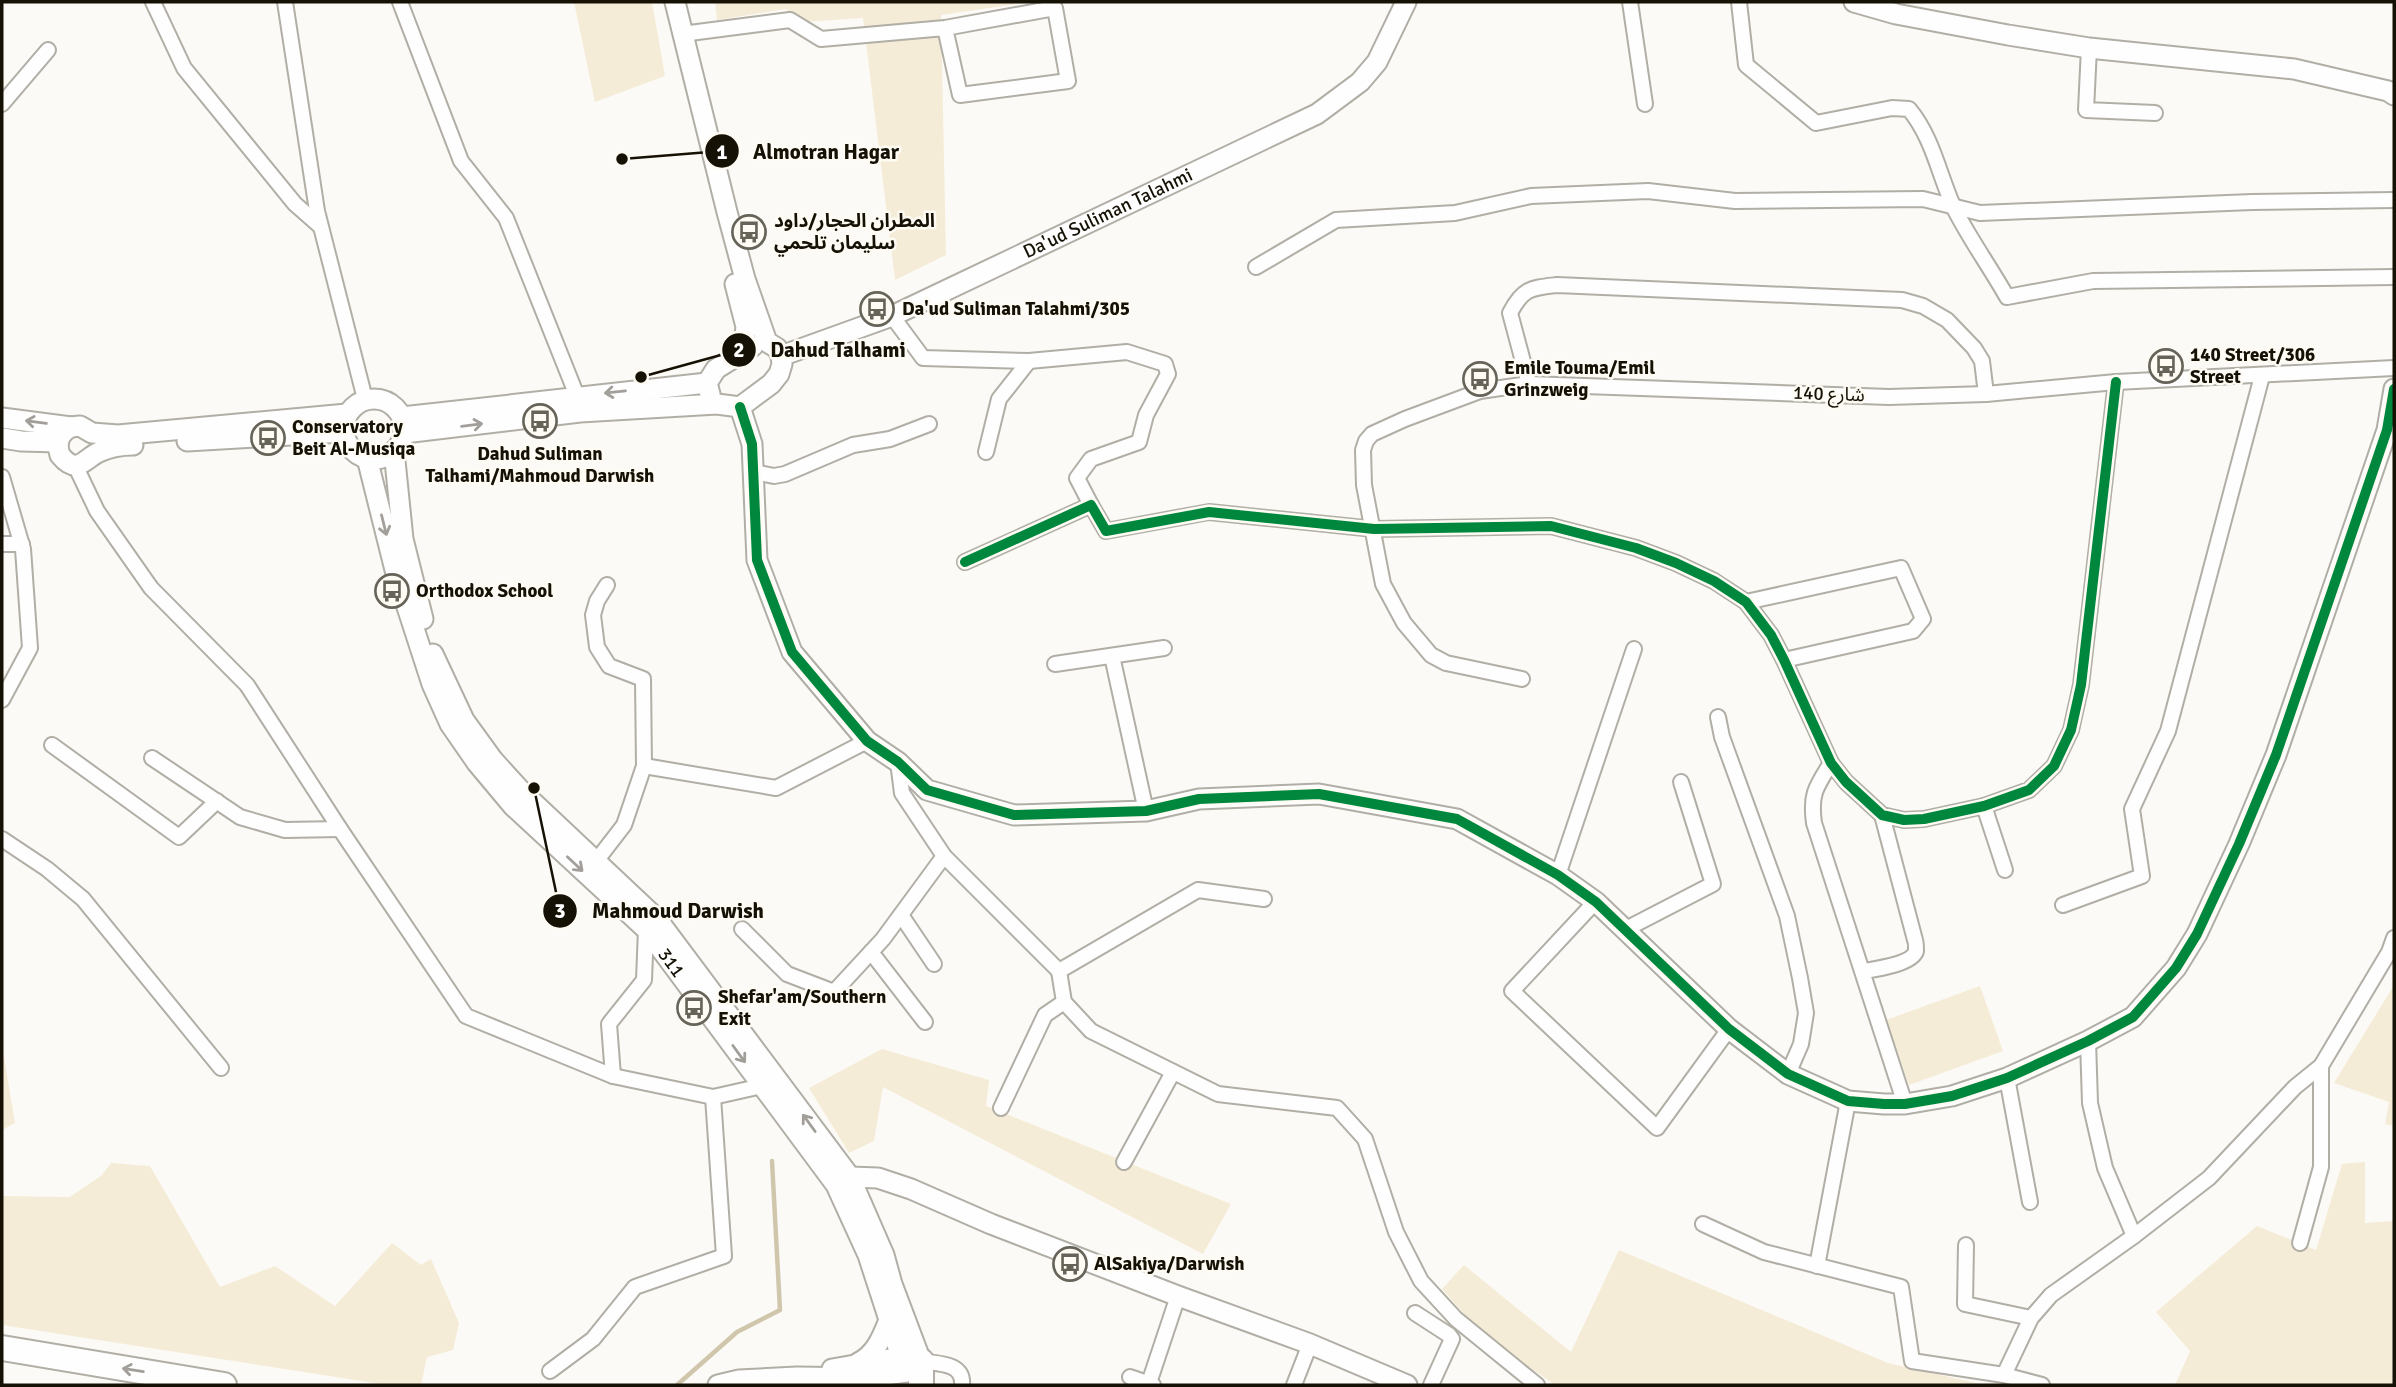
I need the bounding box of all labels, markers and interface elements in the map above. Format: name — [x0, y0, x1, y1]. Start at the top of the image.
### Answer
callout: Almotran Hagar — [704, 130, 913, 172]
text: 1 — [716, 139, 728, 165]
text: Almotran Hagar — [753, 139, 900, 165]
street label: Da'ud Suliman Talahmi — [1019, 163, 1197, 264]
place label: المطران الحجار/داود سليمان تلحمي — [774, 209, 935, 257]
bus stop icon: المطران الحجار/داود سليمان تلحمي — [730, 213, 768, 251]
bus stop icon: Da'ud Suliman Talahmi/305 — [858, 290, 896, 328]
place label: Da'ud Suliman Talahmi/305 — [902, 297, 1130, 321]
callout: Dahud Talhami — [721, 329, 920, 371]
text: 2 — [733, 337, 745, 363]
text: Dahud Talhami — [770, 337, 906, 363]
place label: 140 Street/306 Street — [2190, 343, 2315, 389]
bus stop icon: 140 Street/306 Street — [2147, 347, 2185, 385]
place label: Emile Touma/Emil Grinzweig — [1504, 356, 1655, 402]
bus stop icon: Emile Touma/Emil Grinzweig — [1461, 360, 1499, 398]
street label: شارع 140 — [1793, 381, 1865, 408]
one-way arrow — [604, 386, 627, 399]
bus stop icon: Dahud Suliman Talhami/Mahmoud Darwish — [521, 402, 559, 440]
place label: Conservatory Beit Al-Musiqa — [292, 415, 415, 461]
one-way arrow — [26, 416, 48, 429]
one-way arrow — [460, 418, 482, 431]
bus stop icon: Conservatory Beit Al-Musiqa — [249, 419, 287, 457]
place label: Dahud Suliman Talhami/Mahmoud Darwish — [426, 442, 654, 488]
one-way arrow — [378, 513, 391, 535]
bus stop icon: Orthodox School — [373, 572, 411, 610]
place label: Orthodox School — [416, 579, 553, 603]
one-way arrow — [566, 855, 583, 872]
callout: Mahmoud Darwish — [543, 890, 777, 932]
text: 3 — [554, 898, 566, 924]
text: Mahmoud Darwish — [592, 898, 764, 924]
street label: 311 — [652, 943, 690, 982]
place label: Shefar'am/Southern Exit — [718, 985, 886, 1031]
bus stop icon: Shefar'am/Southern Exit — [675, 989, 713, 1027]
one-way arrow — [731, 1044, 746, 1063]
one-way arrow — [802, 1114, 817, 1132]
bus stop icon: AlSakiya/Darwish — [1051, 1245, 1089, 1283]
place label: AlSakiya/Darwish — [1094, 1252, 1245, 1276]
one-way arrow — [122, 1363, 145, 1376]

